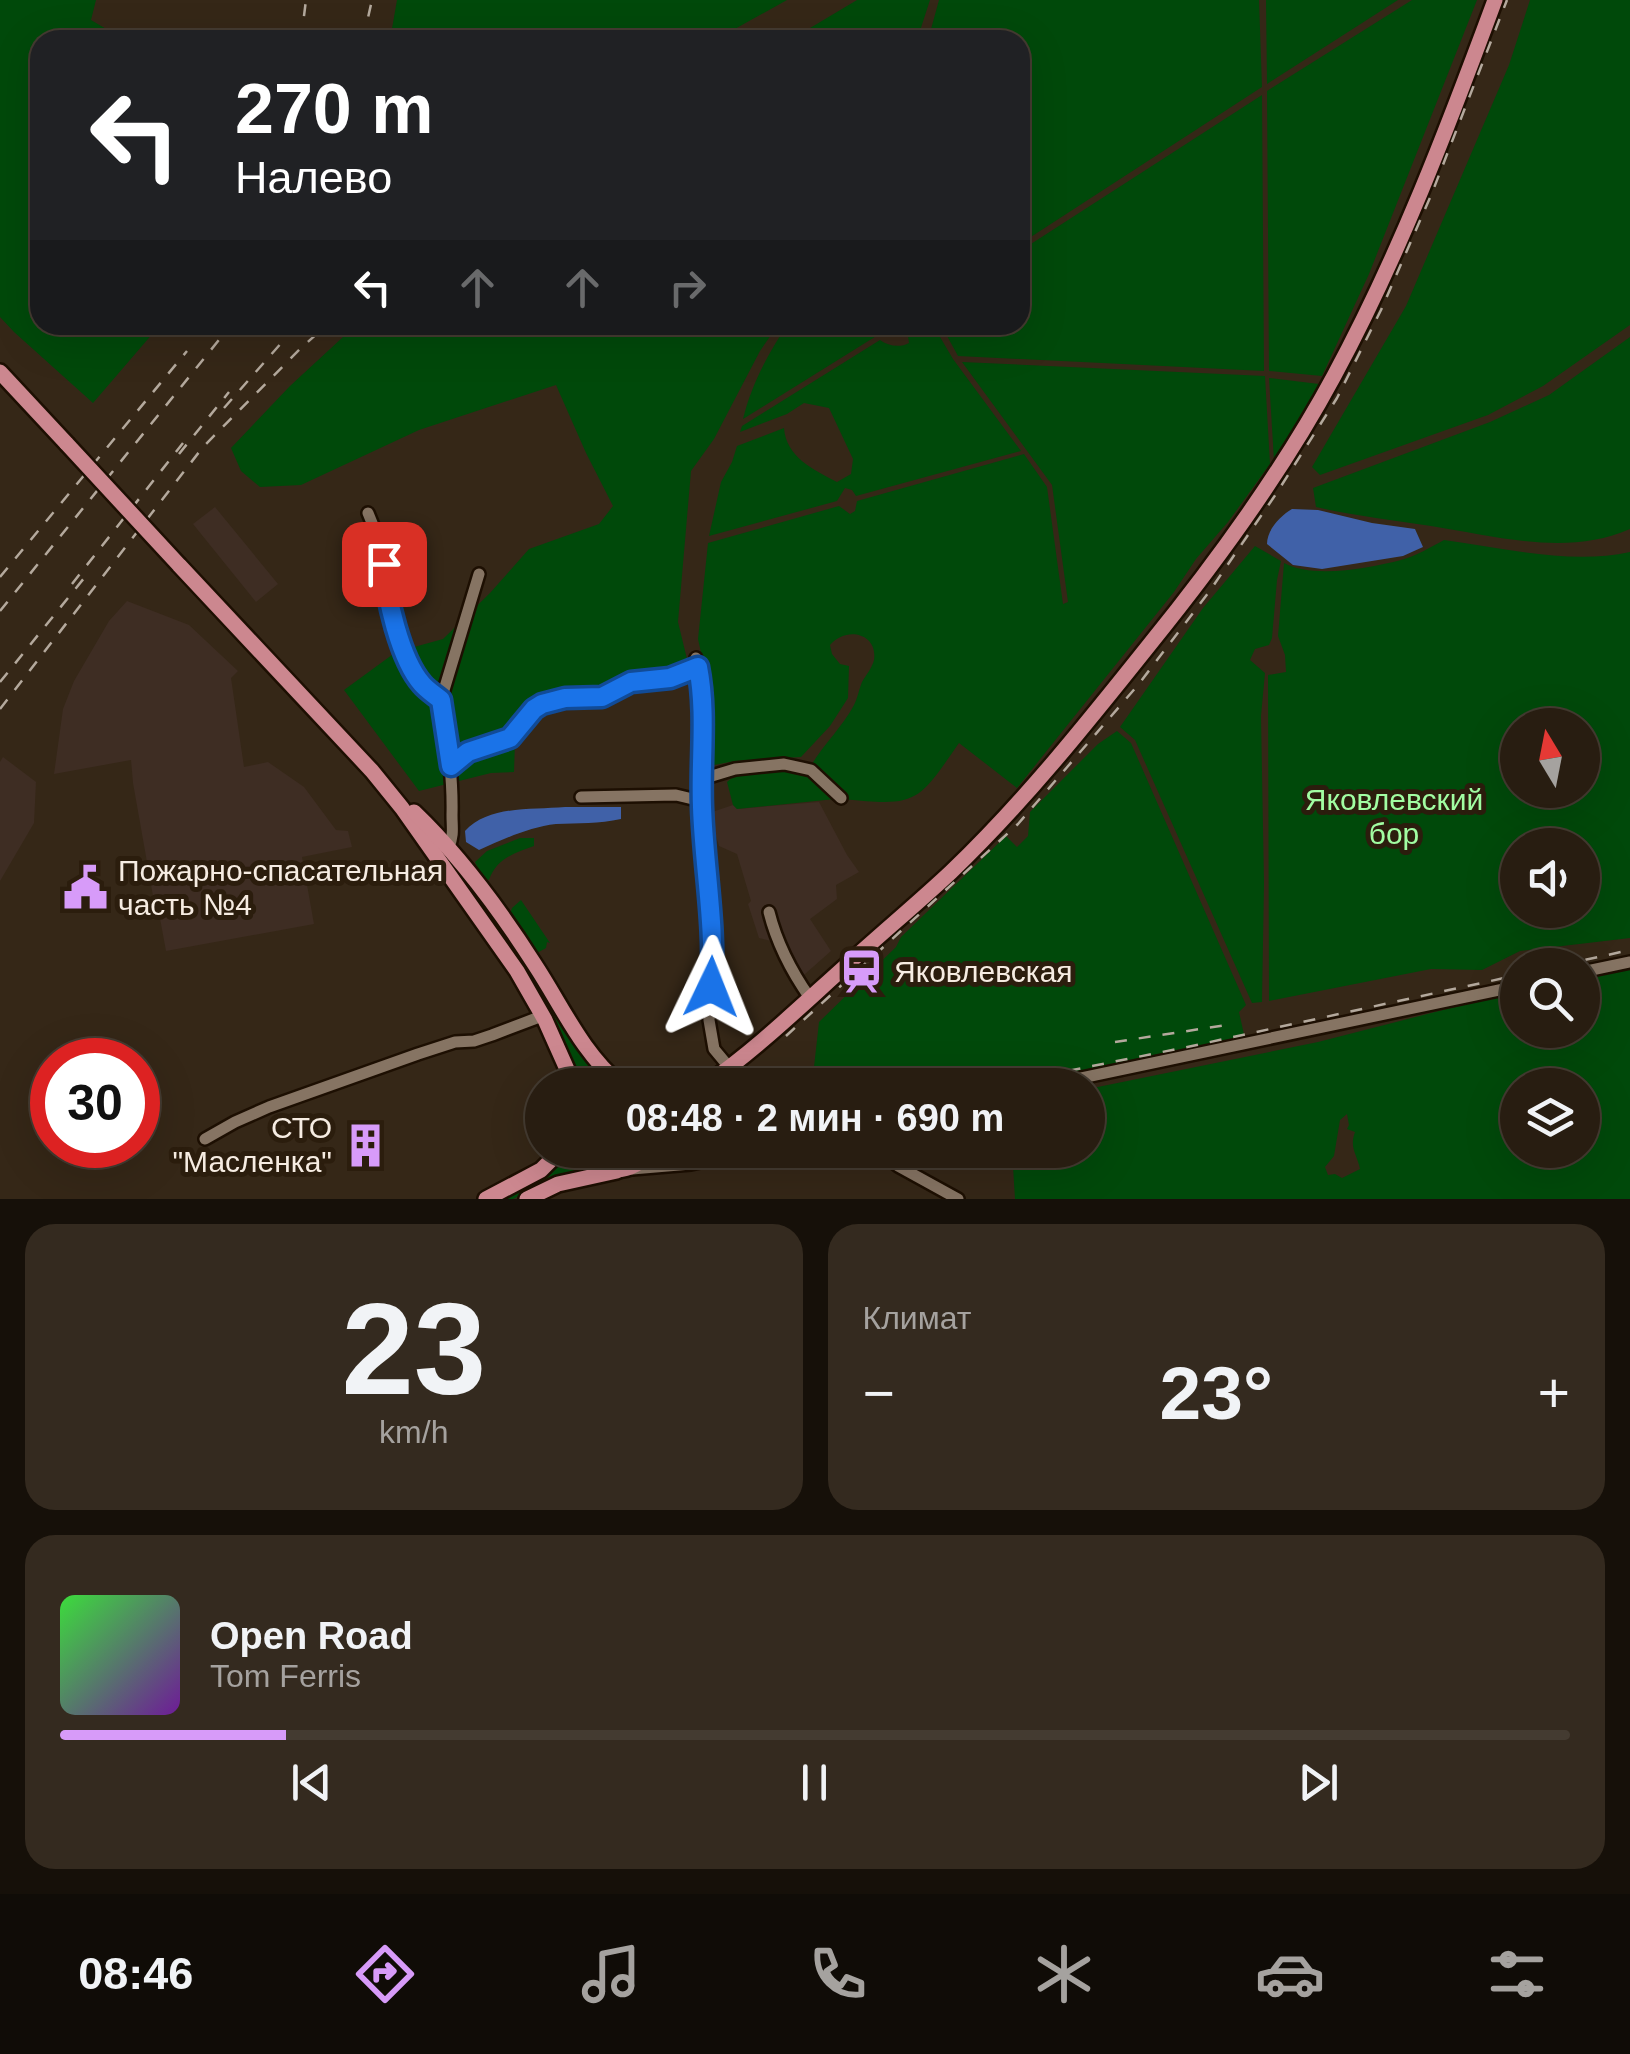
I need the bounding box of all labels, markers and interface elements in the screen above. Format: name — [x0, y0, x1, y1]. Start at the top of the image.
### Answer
icon: left — [70, 70, 200, 200]
text: 270 m — [235, 70, 433, 148]
text: Налево — [235, 152, 392, 203]
icon: left — [345, 260, 400, 315]
icon: ahead — [450, 260, 505, 315]
icon: ahead — [555, 260, 610, 315]
icon: right — [660, 260, 715, 315]
pin — [342, 522, 427, 607]
icon: arrive — [357, 537, 412, 592]
north arrow — [1500, 708, 1600, 808]
map controls — [1500, 708, 1600, 1168]
park label: Яковлевский бор — [1305, 783, 1483, 850]
button: sound — [1500, 828, 1600, 928]
place label: Пожарно-спасательная часть №4 — [118, 854, 443, 921]
public building icon: Пожарно-спасательная часть №4 — [61, 864, 109, 912]
position arrow — [659, 935, 763, 1039]
station icon: Яковлевская — [837, 948, 885, 996]
button: search — [1500, 948, 1600, 1048]
place label: Яковлевская — [894, 955, 1073, 988]
speed limit sign: 30 — [30, 1038, 160, 1168]
button: layers — [1500, 1068, 1600, 1168]
text: 08:48 · 2 мин · 690 m — [626, 1097, 1004, 1139]
place label: СТО "Масленка" — [172, 1111, 332, 1178]
building icon: СТО "Масленка" — [341, 1121, 389, 1169]
text: 23 — [341, 1276, 486, 1422]
text: Климат — [863, 1300, 971, 1336]
text: 23° — [1160, 1351, 1273, 1435]
text: − — [863, 1362, 895, 1424]
text: + — [1538, 1362, 1570, 1424]
text: km/h — [379, 1414, 448, 1450]
text: Open Road — [210, 1615, 413, 1657]
text: Tom Ferris — [210, 1658, 361, 1694]
icon: previous — [284, 1755, 339, 1810]
icon: pause — [787, 1755, 842, 1810]
icon: next — [1291, 1755, 1346, 1810]
icon: directions — [350, 1939, 420, 2009]
icon: music — [576, 1939, 646, 2009]
icon: phone — [803, 1939, 873, 2009]
icon: climate — [1029, 1939, 1099, 2009]
icon: car — [1255, 1939, 1325, 2009]
icon: filters — [1482, 1939, 1552, 2009]
text: 08:46 — [78, 1948, 193, 1999]

